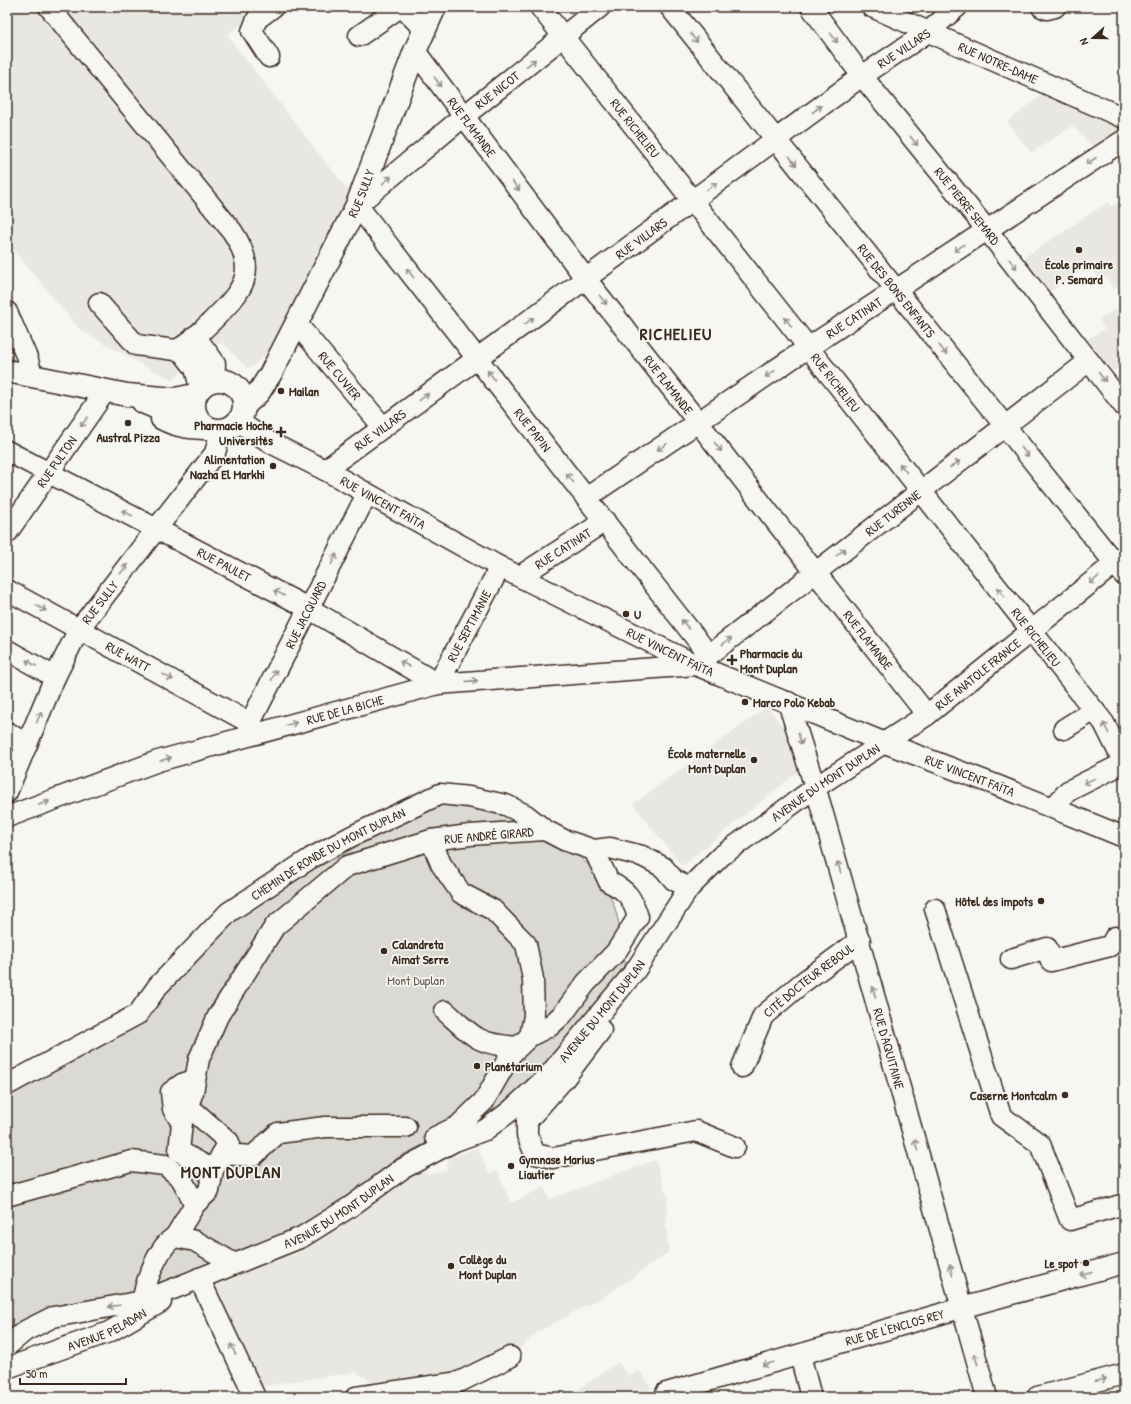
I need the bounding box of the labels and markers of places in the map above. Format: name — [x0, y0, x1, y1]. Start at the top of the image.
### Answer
marker: École primaire P. Semard — [1074, 245, 1084, 255]
place label: École primaire P. Semard — [1045, 255, 1114, 288]
place label: Mailan — [289, 382, 319, 400]
marker: Mailan — [276, 386, 286, 396]
place label: Pharmacie Hoche Universités — [194, 416, 274, 449]
marker: Austral Pizza — [123, 418, 133, 428]
marker: Pharmacie Hoche Universités — [276, 427, 286, 437]
place label: Austral Pizza — [97, 428, 160, 446]
place label: Alimentation Nazha El Markhi — [190, 450, 265, 483]
marker: Alimentation Nazha El Markhi — [268, 461, 278, 471]
place label: U — [634, 605, 641, 623]
marker: U — [621, 609, 631, 619]
place label: Pharmacie du Mont Duplan — [740, 644, 803, 678]
marker: Pharmacie du Mont Duplan — [727, 655, 737, 665]
place label: Marco Polo Kebab — [753, 693, 836, 711]
marker: Marco Polo Kebab — [740, 697, 750, 707]
place label: École maternelle Mont Duplan — [668, 744, 747, 778]
marker: École maternelle Mont Duplan — [749, 755, 759, 765]
place label: Hôtel des impots — [955, 892, 1033, 911]
marker: Hôtel des impots — [1036, 896, 1046, 906]
place label: Calandreta Aimat Serre — [392, 935, 450, 968]
marker: Calandreta Aimat Serre — [379, 946, 389, 956]
place label: Planétarium — [485, 1057, 543, 1075]
marker: Planétarium — [472, 1061, 482, 1071]
place label: Caserne Montcalm — [970, 1086, 1057, 1104]
marker: Caserne Montcalm — [1060, 1090, 1070, 1100]
place label: Gymnase Marius Liautier — [519, 1150, 595, 1183]
marker: Gymnase Marius Liautier — [506, 1161, 516, 1171]
place label: Collège du Mont Duplan — [459, 1250, 517, 1284]
place label: Le spot — [1045, 1254, 1079, 1273]
marker: Le spot — [1081, 1258, 1091, 1268]
marker: Collège du Mont Duplan — [446, 1261, 456, 1271]

